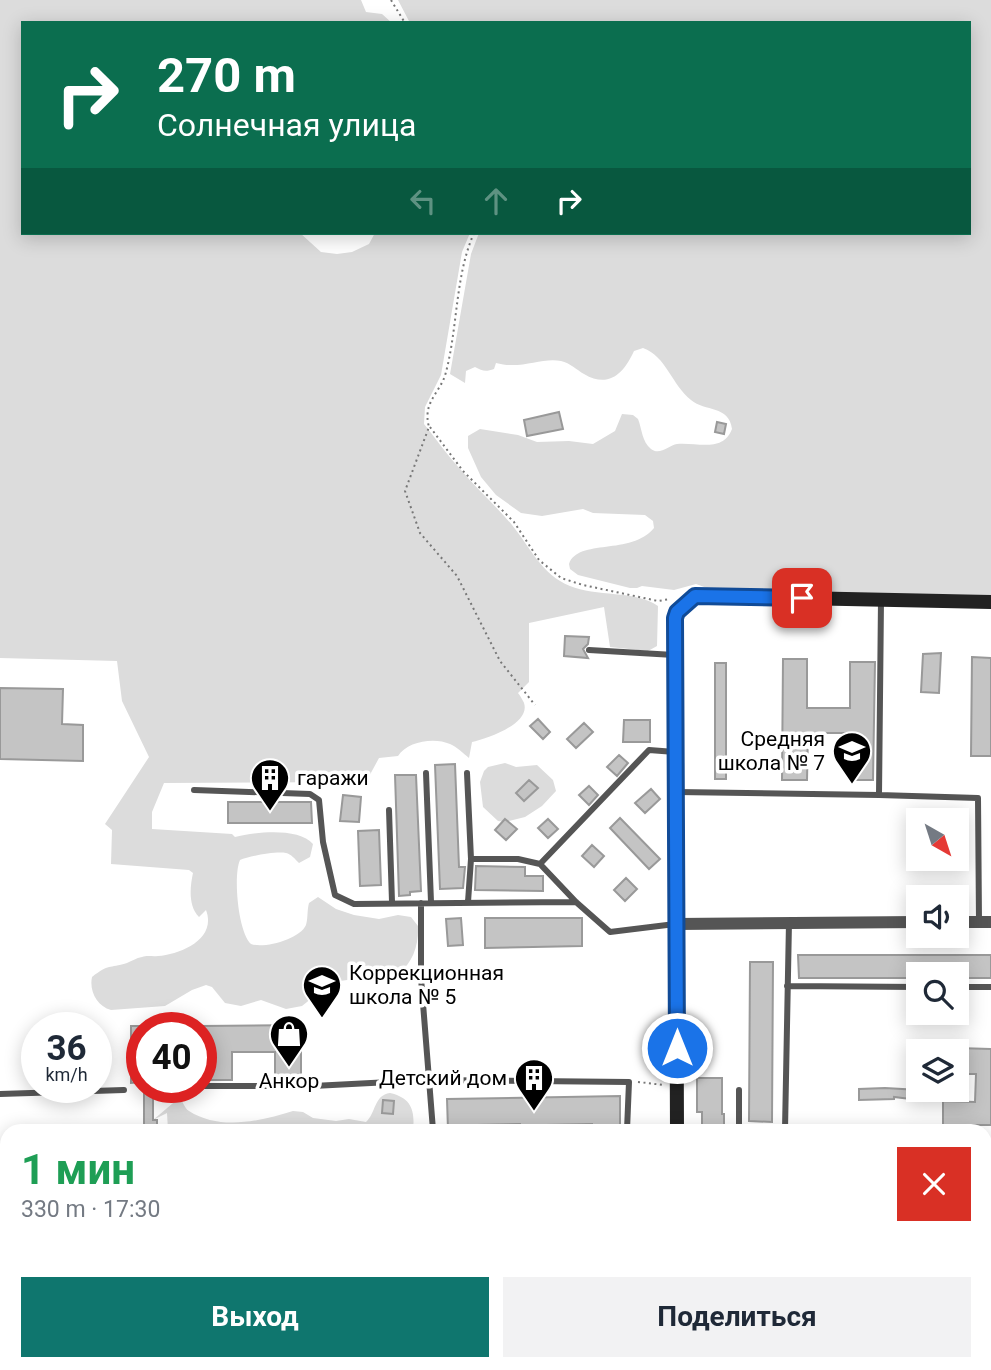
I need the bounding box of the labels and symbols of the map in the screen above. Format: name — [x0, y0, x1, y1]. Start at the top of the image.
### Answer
pin — [772, 568, 832, 628]
place label: Средняя школа № 7 — [718, 727, 825, 775]
school or university icon: Средняя школа № 7 — [831, 730, 873, 785]
building icon: гаражи — [249, 757, 291, 812]
place label: гаражи — [297, 766, 369, 790]
north arrow — [906, 808, 970, 872]
place label: Коррекционная школа № 5 — [349, 961, 504, 1009]
school or university icon: Коррекционная школа № 5 — [301, 964, 343, 1019]
position arrow — [640, 1011, 714, 1085]
speed limit sign: 40 — [126, 1012, 217, 1103]
shop icon: Анкор — [268, 1013, 310, 1068]
building icon: Детский дом — [513, 1057, 555, 1112]
place label: Детский дом — [379, 1066, 507, 1090]
place label: Анкор — [259, 1069, 319, 1093]

